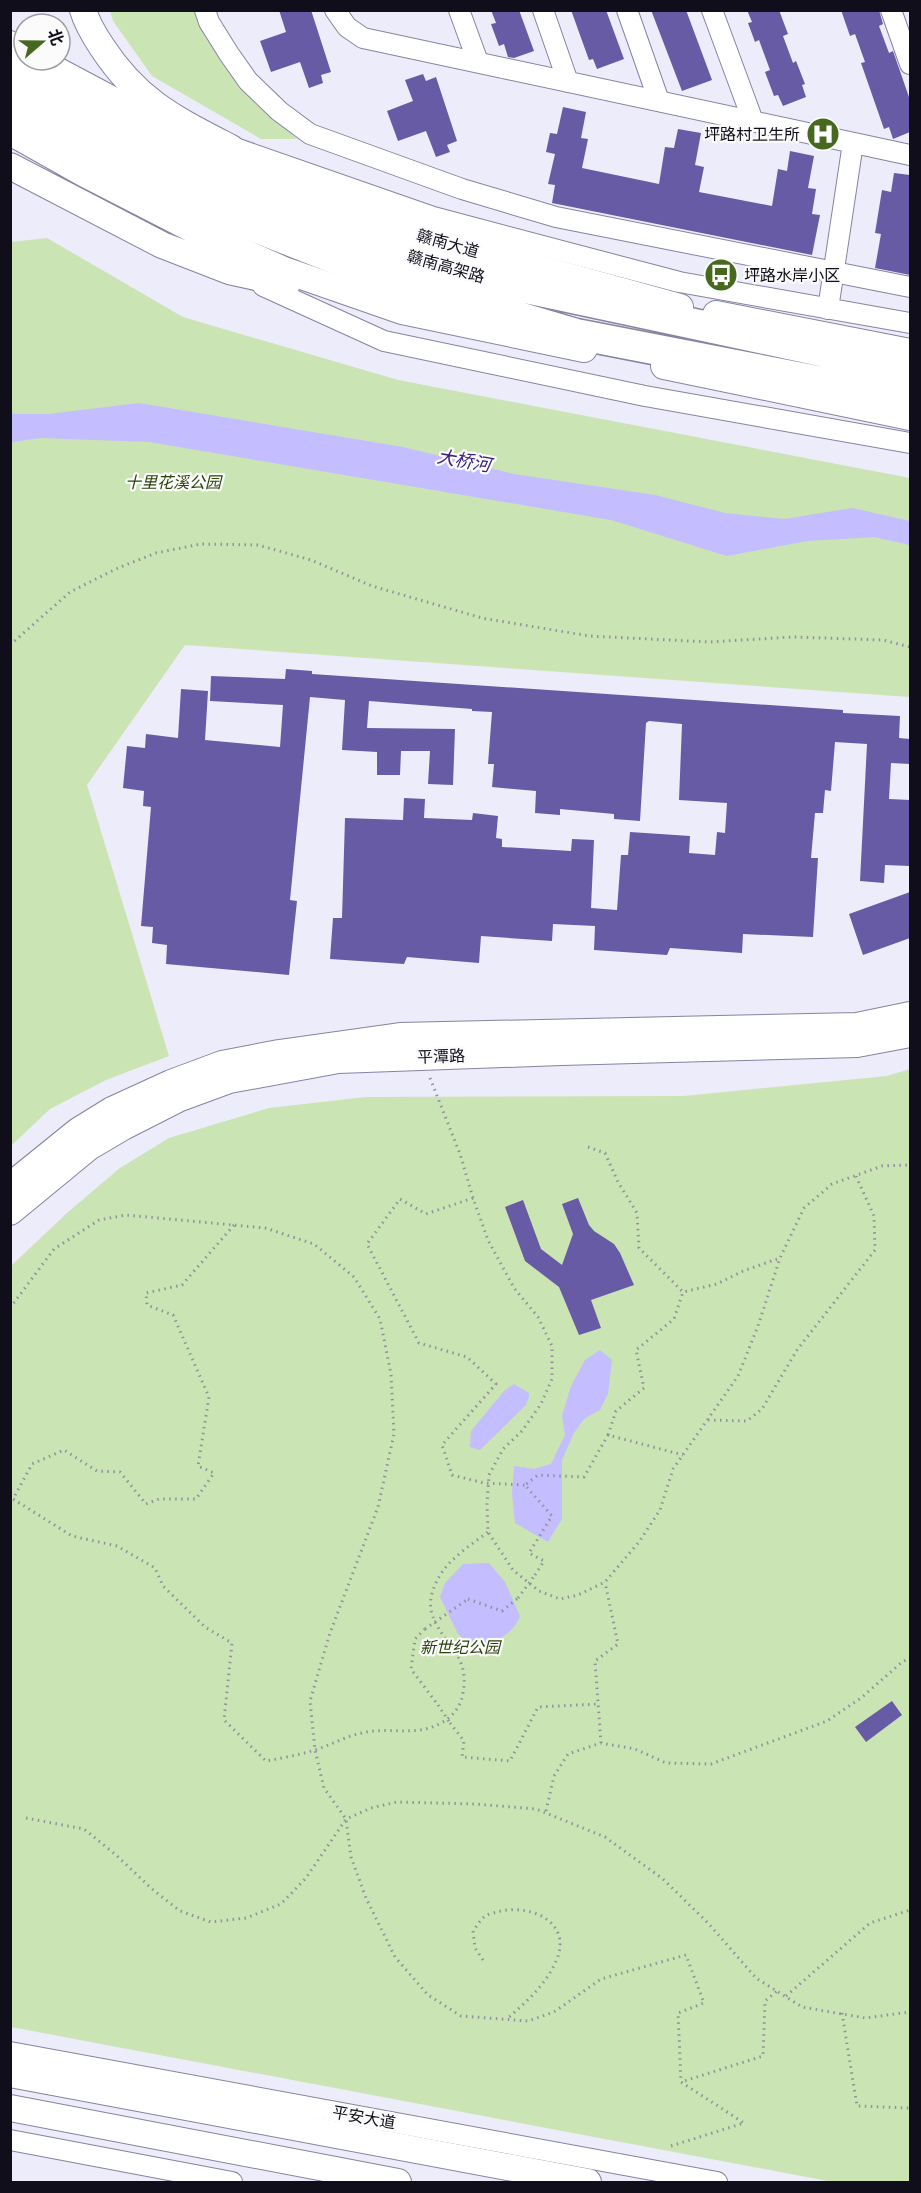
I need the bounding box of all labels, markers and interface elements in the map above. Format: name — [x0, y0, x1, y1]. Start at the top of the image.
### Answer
north arrow — [12, 12, 72, 72]
text: 北 — [45, 27, 66, 47]
hospital icon: 坪路村卫生所 — [805, 116, 841, 152]
place label: 坪路村卫生所 — [704, 126, 800, 143]
street label: 赣南大道 — [415, 226, 481, 260]
street label: 赣南高架路 — [405, 246, 487, 286]
bus stop icon: 坪路水岸小区 — [703, 257, 739, 293]
place label: 坪路水岸小区 — [744, 267, 840, 284]
water label: 大桥河 — [436, 446, 495, 476]
park label: 十里花溪公园 — [125, 474, 223, 491]
street label: 平潭路 — [417, 1047, 465, 1066]
park label: 新世纪公园 — [420, 1639, 502, 1656]
street label: 平安大道 — [331, 2104, 397, 2131]

